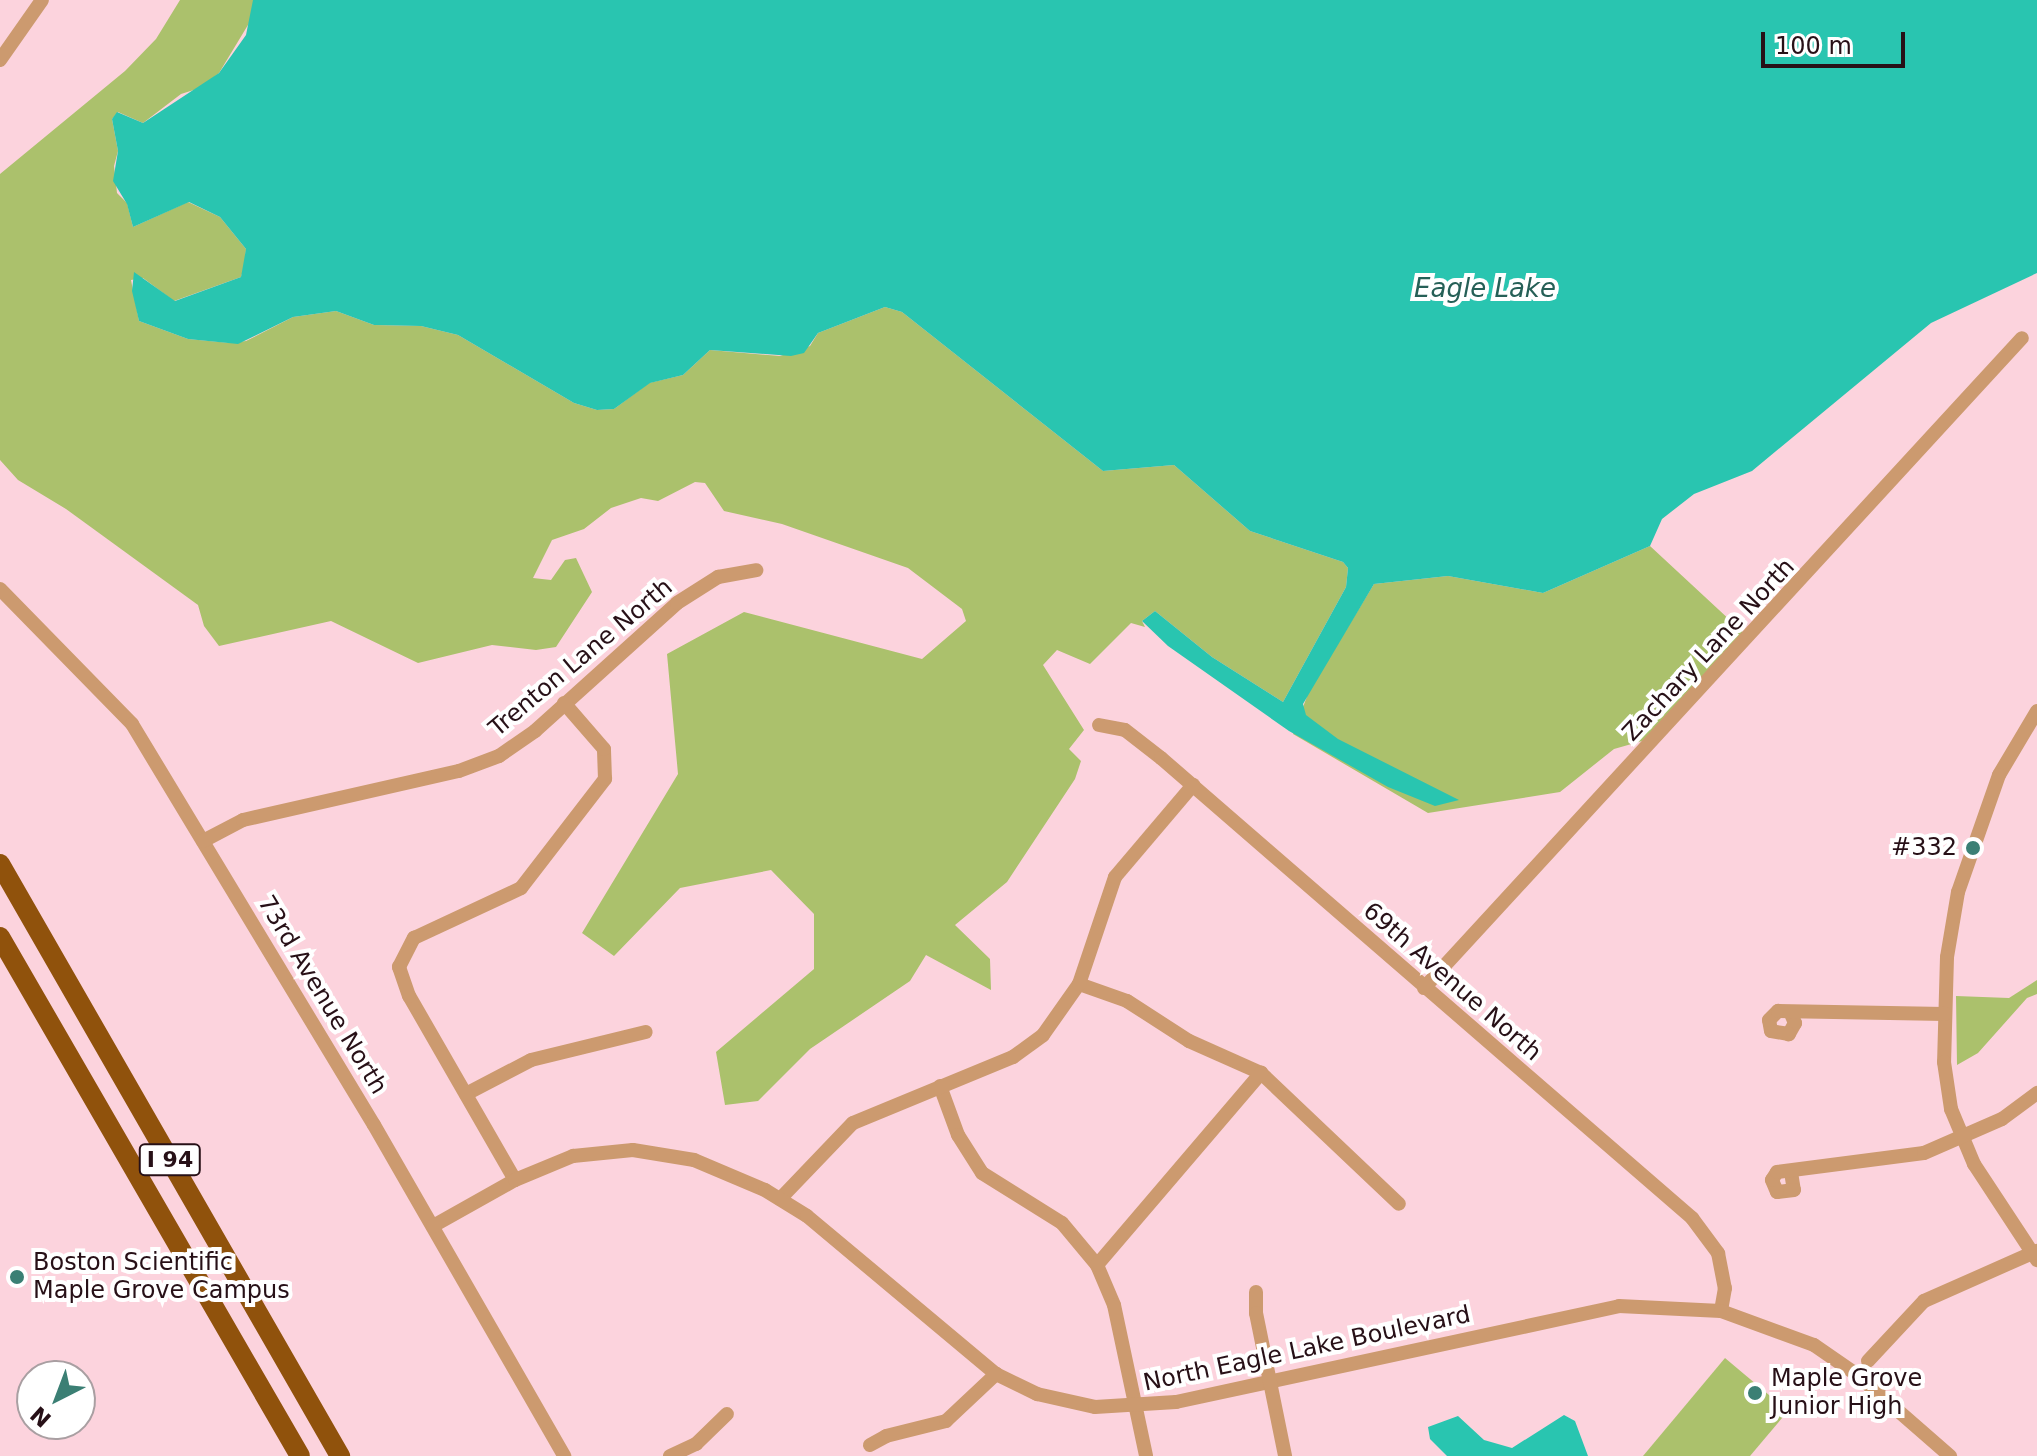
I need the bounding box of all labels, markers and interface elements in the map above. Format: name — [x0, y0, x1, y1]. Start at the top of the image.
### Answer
scale bar — [1765, 16, 1909, 66]
text: 100 m — [1775, 32, 1852, 60]
water label: Eagle Lake — [1414, 273, 1556, 305]
street label: Zachary Lane North — [1617, 553, 1801, 747]
street label: Trenton Lane North — [484, 573, 678, 743]
place label: #332 — [1891, 834, 1957, 862]
marker: #332 — [1964, 839, 1982, 857]
street label: 73rd Avenue North — [251, 890, 393, 1100]
street label: 69th Avenue North — [1357, 897, 1547, 1067]
road number: I 94 — [138, 1142, 202, 1178]
place label: Boston Scientific Maple Grove Campus — [33, 1249, 290, 1305]
marker: Boston Scientific Maple Grove Campus — [8, 1268, 26, 1286]
street label: North Eagle Lake Boulevard — [1141, 1300, 1473, 1398]
north arrow — [16, 1360, 96, 1440]
place label: Maple Grove Junior High — [1771, 1365, 1922, 1421]
marker: Maple Grove Junior High — [1746, 1384, 1764, 1402]
text: N — [26, 1401, 56, 1432]

